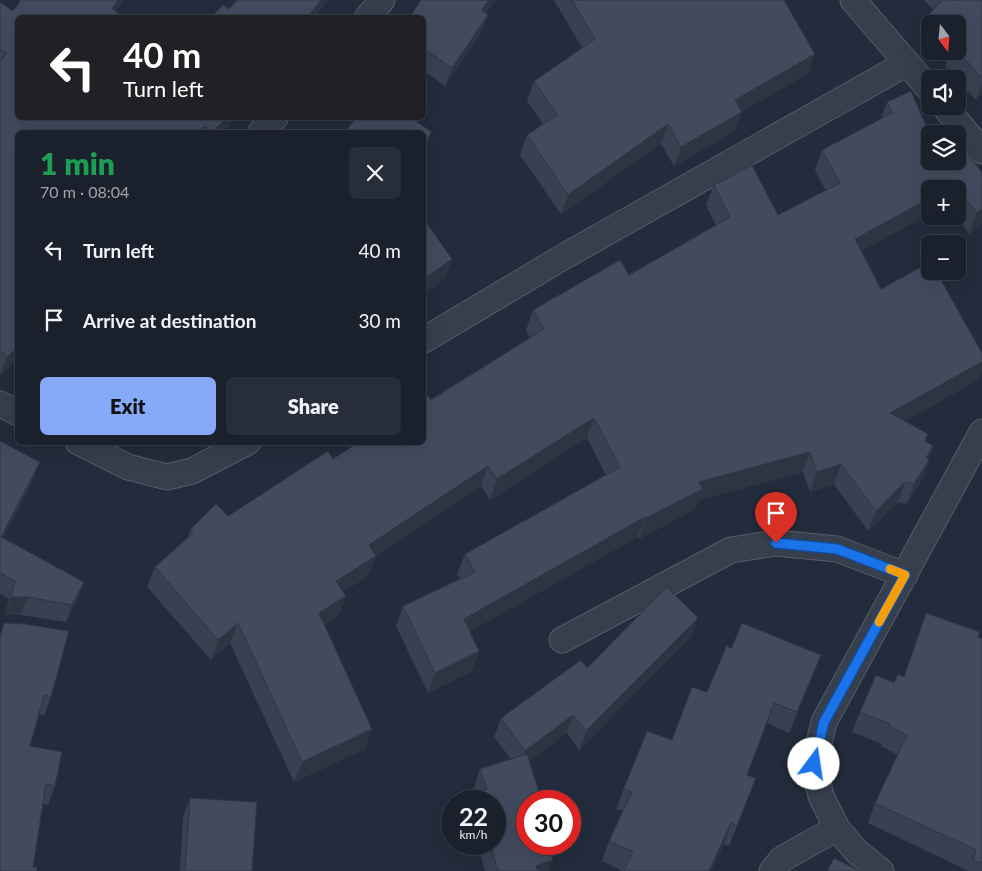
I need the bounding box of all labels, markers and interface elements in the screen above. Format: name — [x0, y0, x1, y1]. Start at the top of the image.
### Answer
north arrow — [921, 15, 966, 60]
map controls — [921, 15, 966, 280]
text: 40 m — [123, 33, 201, 75]
icon: left — [40, 35, 105, 100]
button: sound — [921, 70, 966, 115]
text: Turn left — [123, 75, 204, 102]
button: layers — [921, 125, 966, 170]
text: 1 min — [40, 145, 115, 181]
button: close — [349, 147, 401, 199]
button: + — [921, 180, 966, 225]
text: 70 m · 08:04 — [40, 182, 129, 201]
button: − — [921, 235, 966, 280]
icon: left — [40, 236, 68, 264]
text: Turn left — [83, 239, 154, 262]
text: 40 m — [358, 239, 401, 262]
icon: arrive — [40, 306, 68, 334]
text: Arrive at destination — [83, 309, 256, 332]
text: 30 m — [358, 309, 401, 332]
button: Exit — [40, 377, 216, 435]
button: Share — [226, 377, 401, 435]
pin — [755, 492, 797, 543]
icon: arrive — [762, 499, 790, 527]
position arrow — [787, 737, 839, 789]
speed limit sign: 30 — [516, 790, 581, 855]
text: 22 — [459, 801, 488, 831]
text: km/h — [459, 827, 488, 842]

